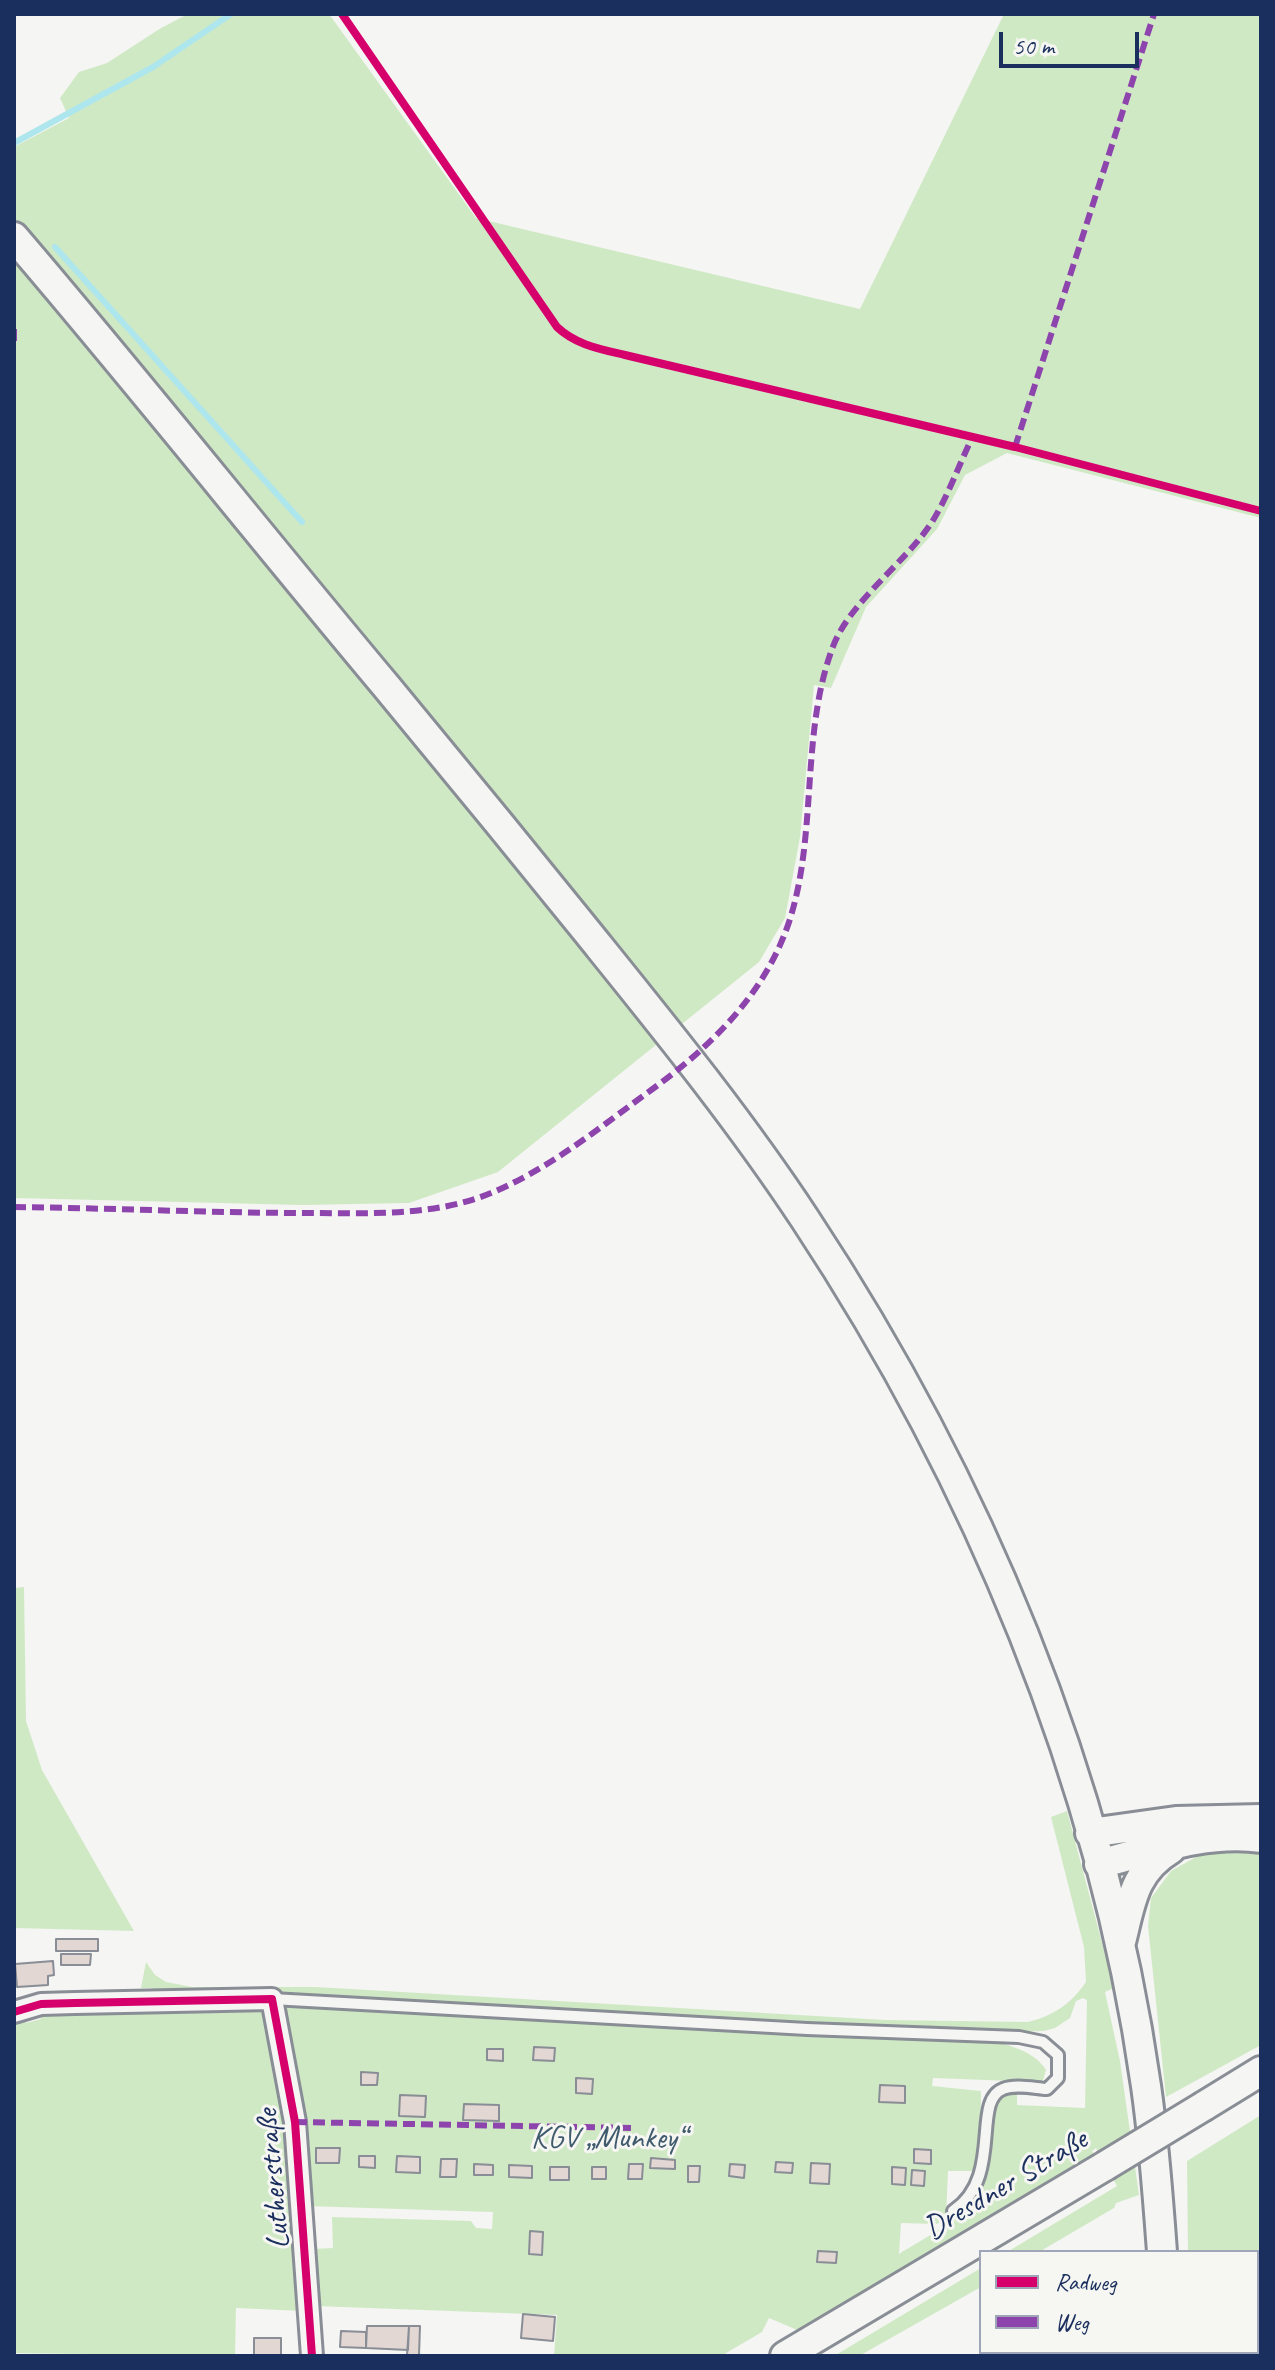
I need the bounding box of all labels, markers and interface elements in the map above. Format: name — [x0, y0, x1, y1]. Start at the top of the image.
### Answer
scale bar — [1003, 16, 1143, 66]
text: 50 m — [1013, 31, 1054, 61]
street label: Lutherstraße — [249, 2107, 299, 2251]
park label: KGV „Munkey“ — [531, 2120, 685, 2158]
street label: Dresdner Straße — [917, 2121, 1095, 2249]
legend — [979, 2250, 1259, 2354]
text: Radweg — [1055, 2267, 1116, 2297]
text: Weg — [1055, 2307, 1089, 2337]

